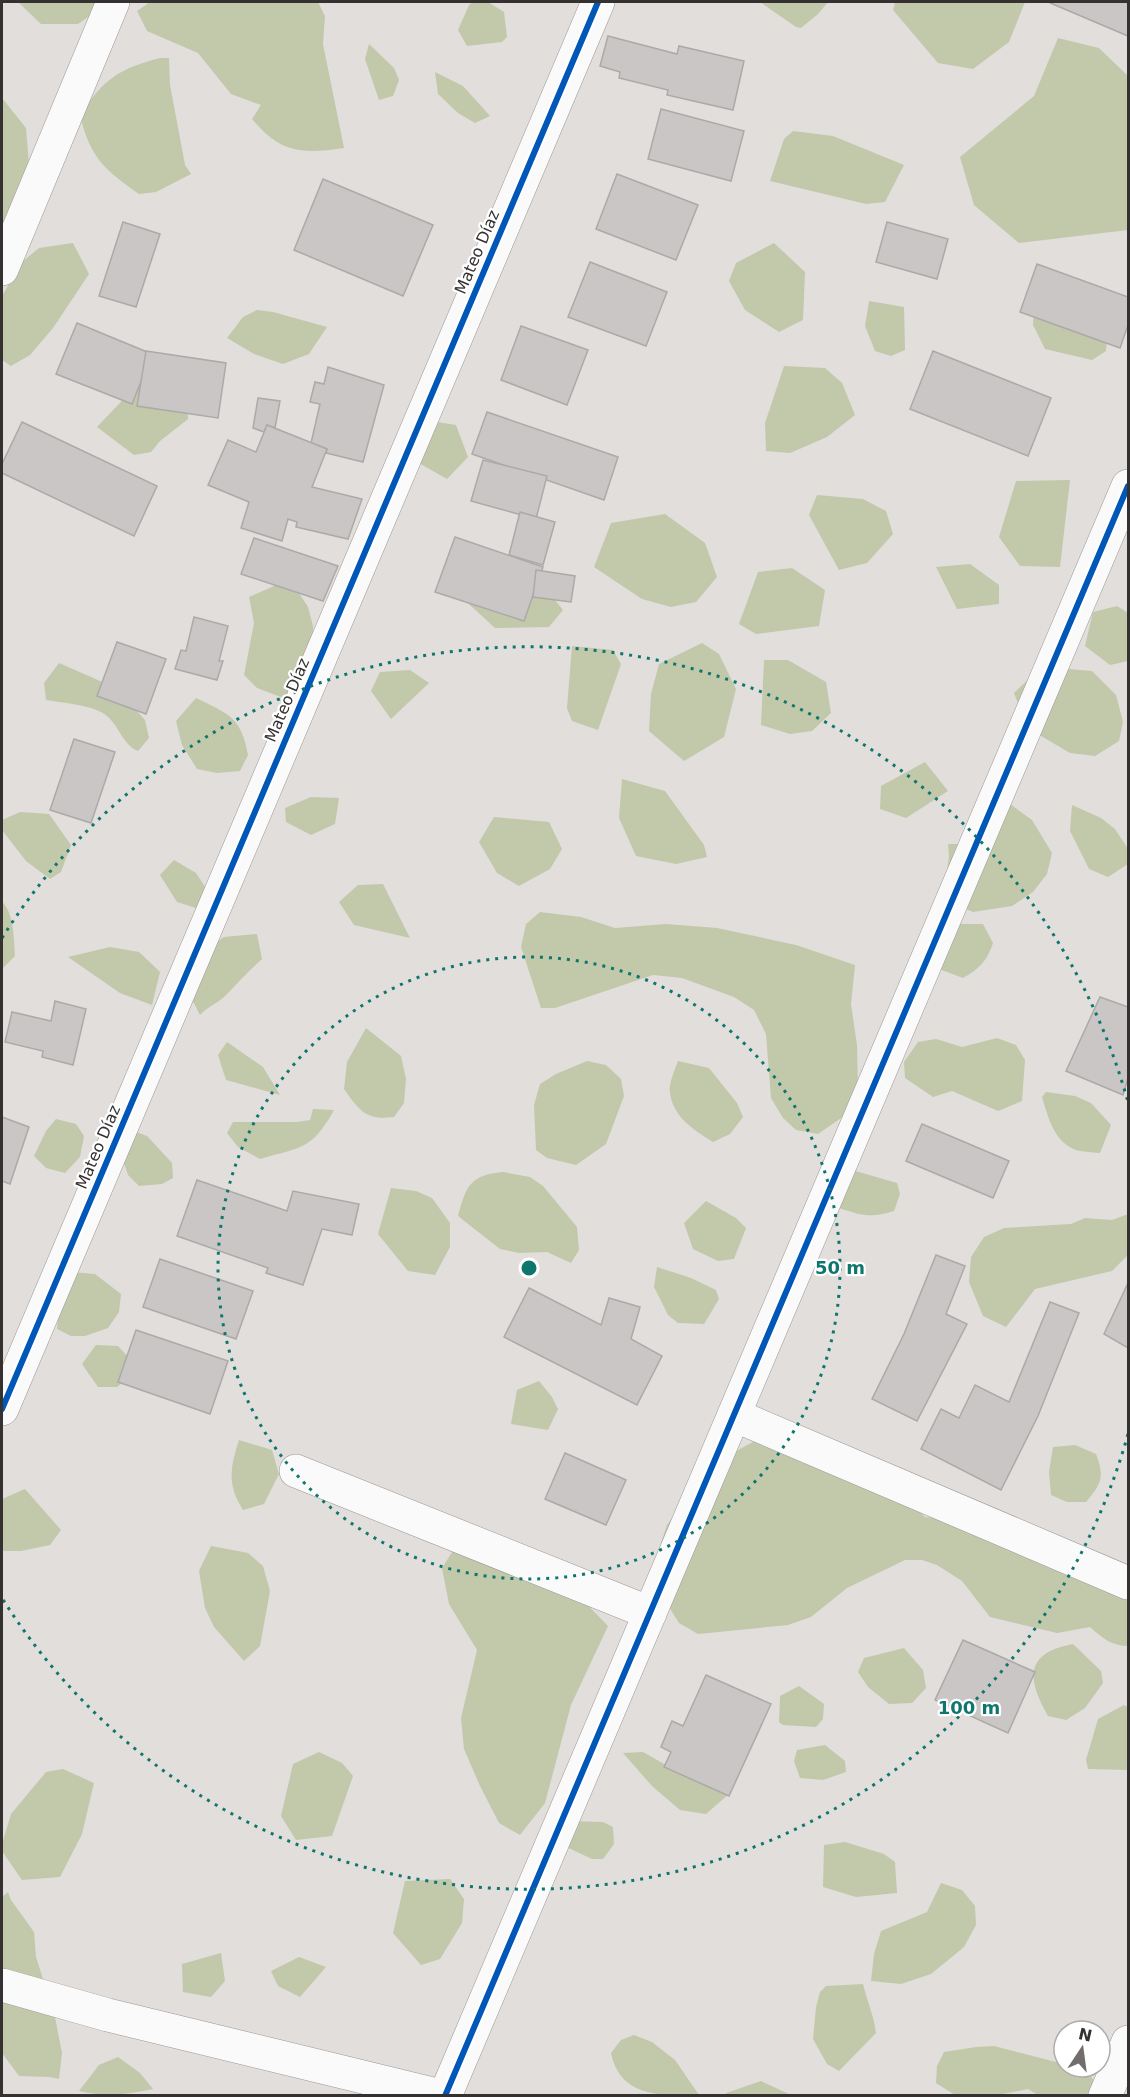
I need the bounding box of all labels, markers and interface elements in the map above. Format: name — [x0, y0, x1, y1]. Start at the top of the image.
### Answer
street label: Mateo Díaz — [451, 207, 503, 297]
street label: Mateo Díaz — [261, 655, 313, 745]
street label: Mateo Díaz — [72, 1102, 124, 1192]
text: 50 m — [815, 1257, 865, 1278]
centre of rings — [519, 1258, 539, 1278]
text: 100 m — [938, 1697, 1000, 1718]
north arrow — [1052, 2019, 1112, 2079]
text: N — [1077, 2024, 1094, 2046]

